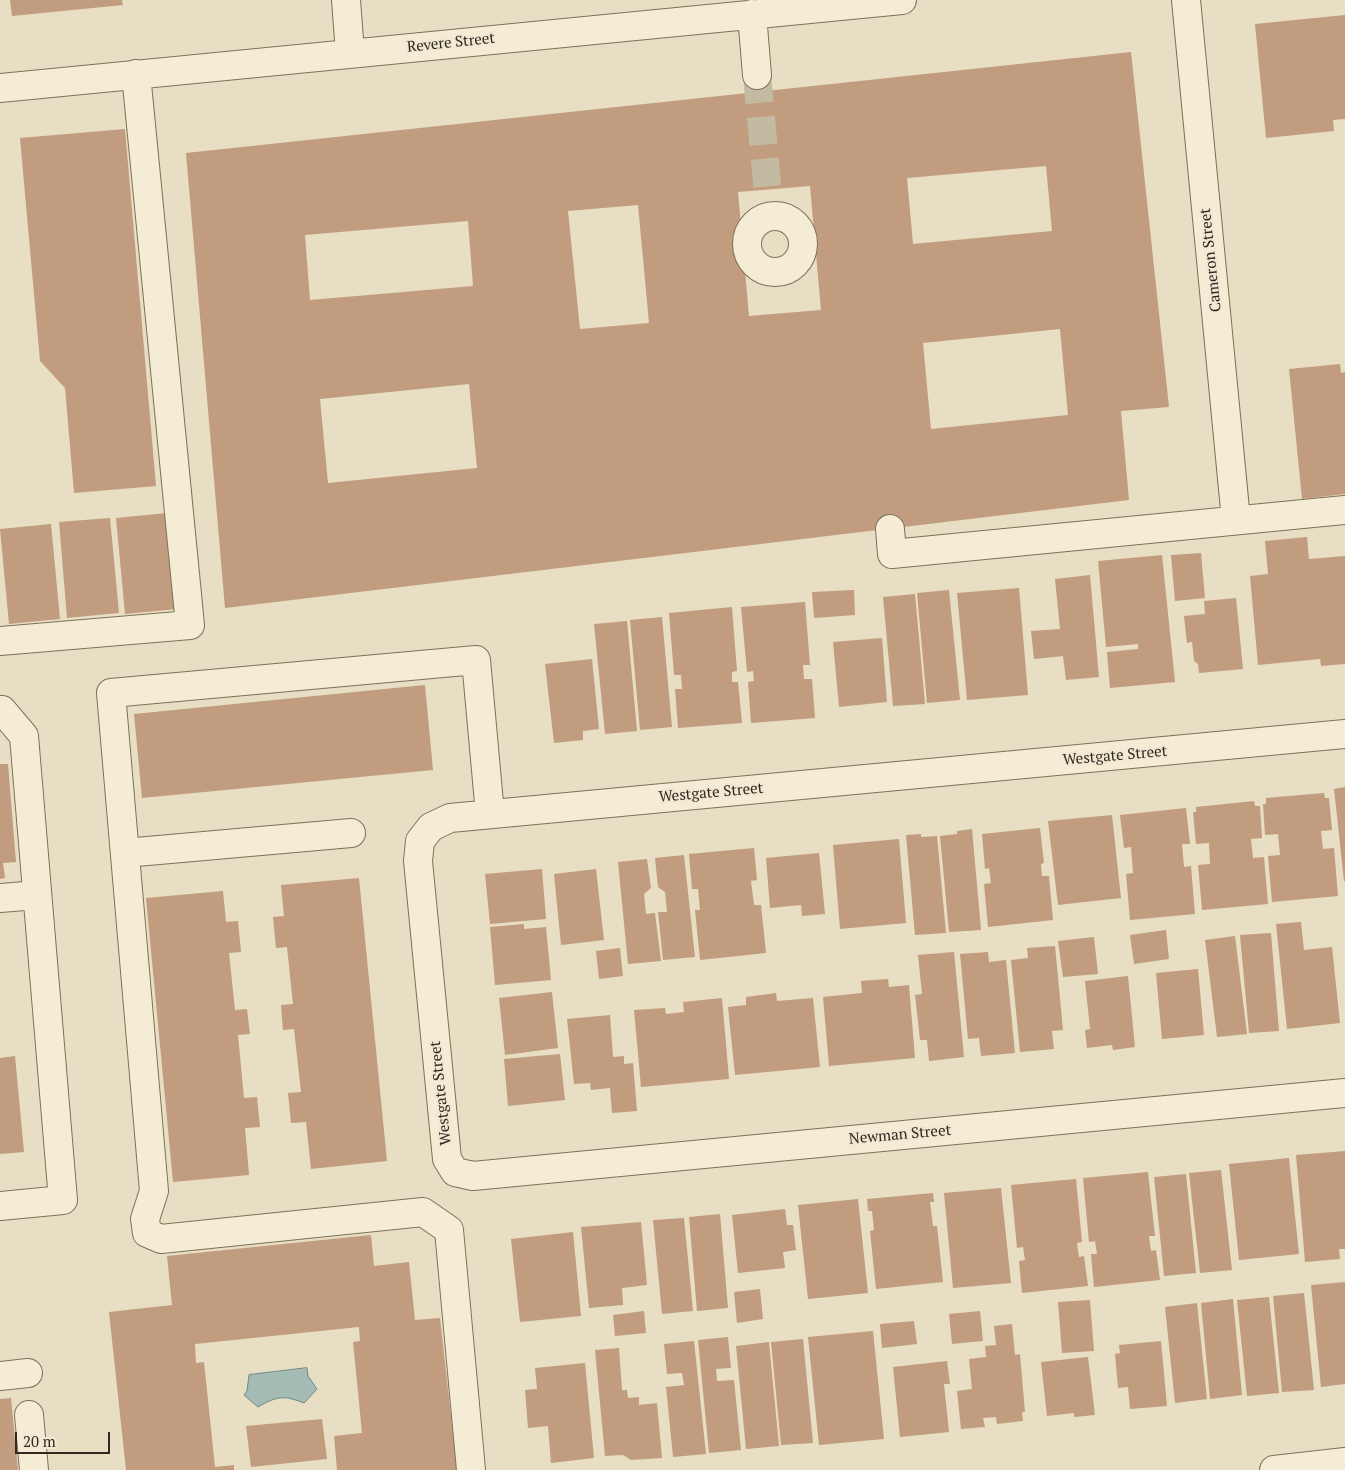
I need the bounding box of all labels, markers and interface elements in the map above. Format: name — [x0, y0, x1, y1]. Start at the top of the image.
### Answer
street label: Revere Street — [406, 29, 496, 57]
street label: Cameron Street — [1197, 207, 1225, 313]
street label: Westgate Street — [1062, 742, 1168, 770]
street label: Westgate Street — [658, 779, 764, 807]
street label: Westgate Street — [427, 1040, 455, 1146]
street label: Newman Street — [848, 1122, 952, 1148]
scale bar — [18, 1422, 112, 1454]
text: 20 m — [23, 1431, 56, 1451]

